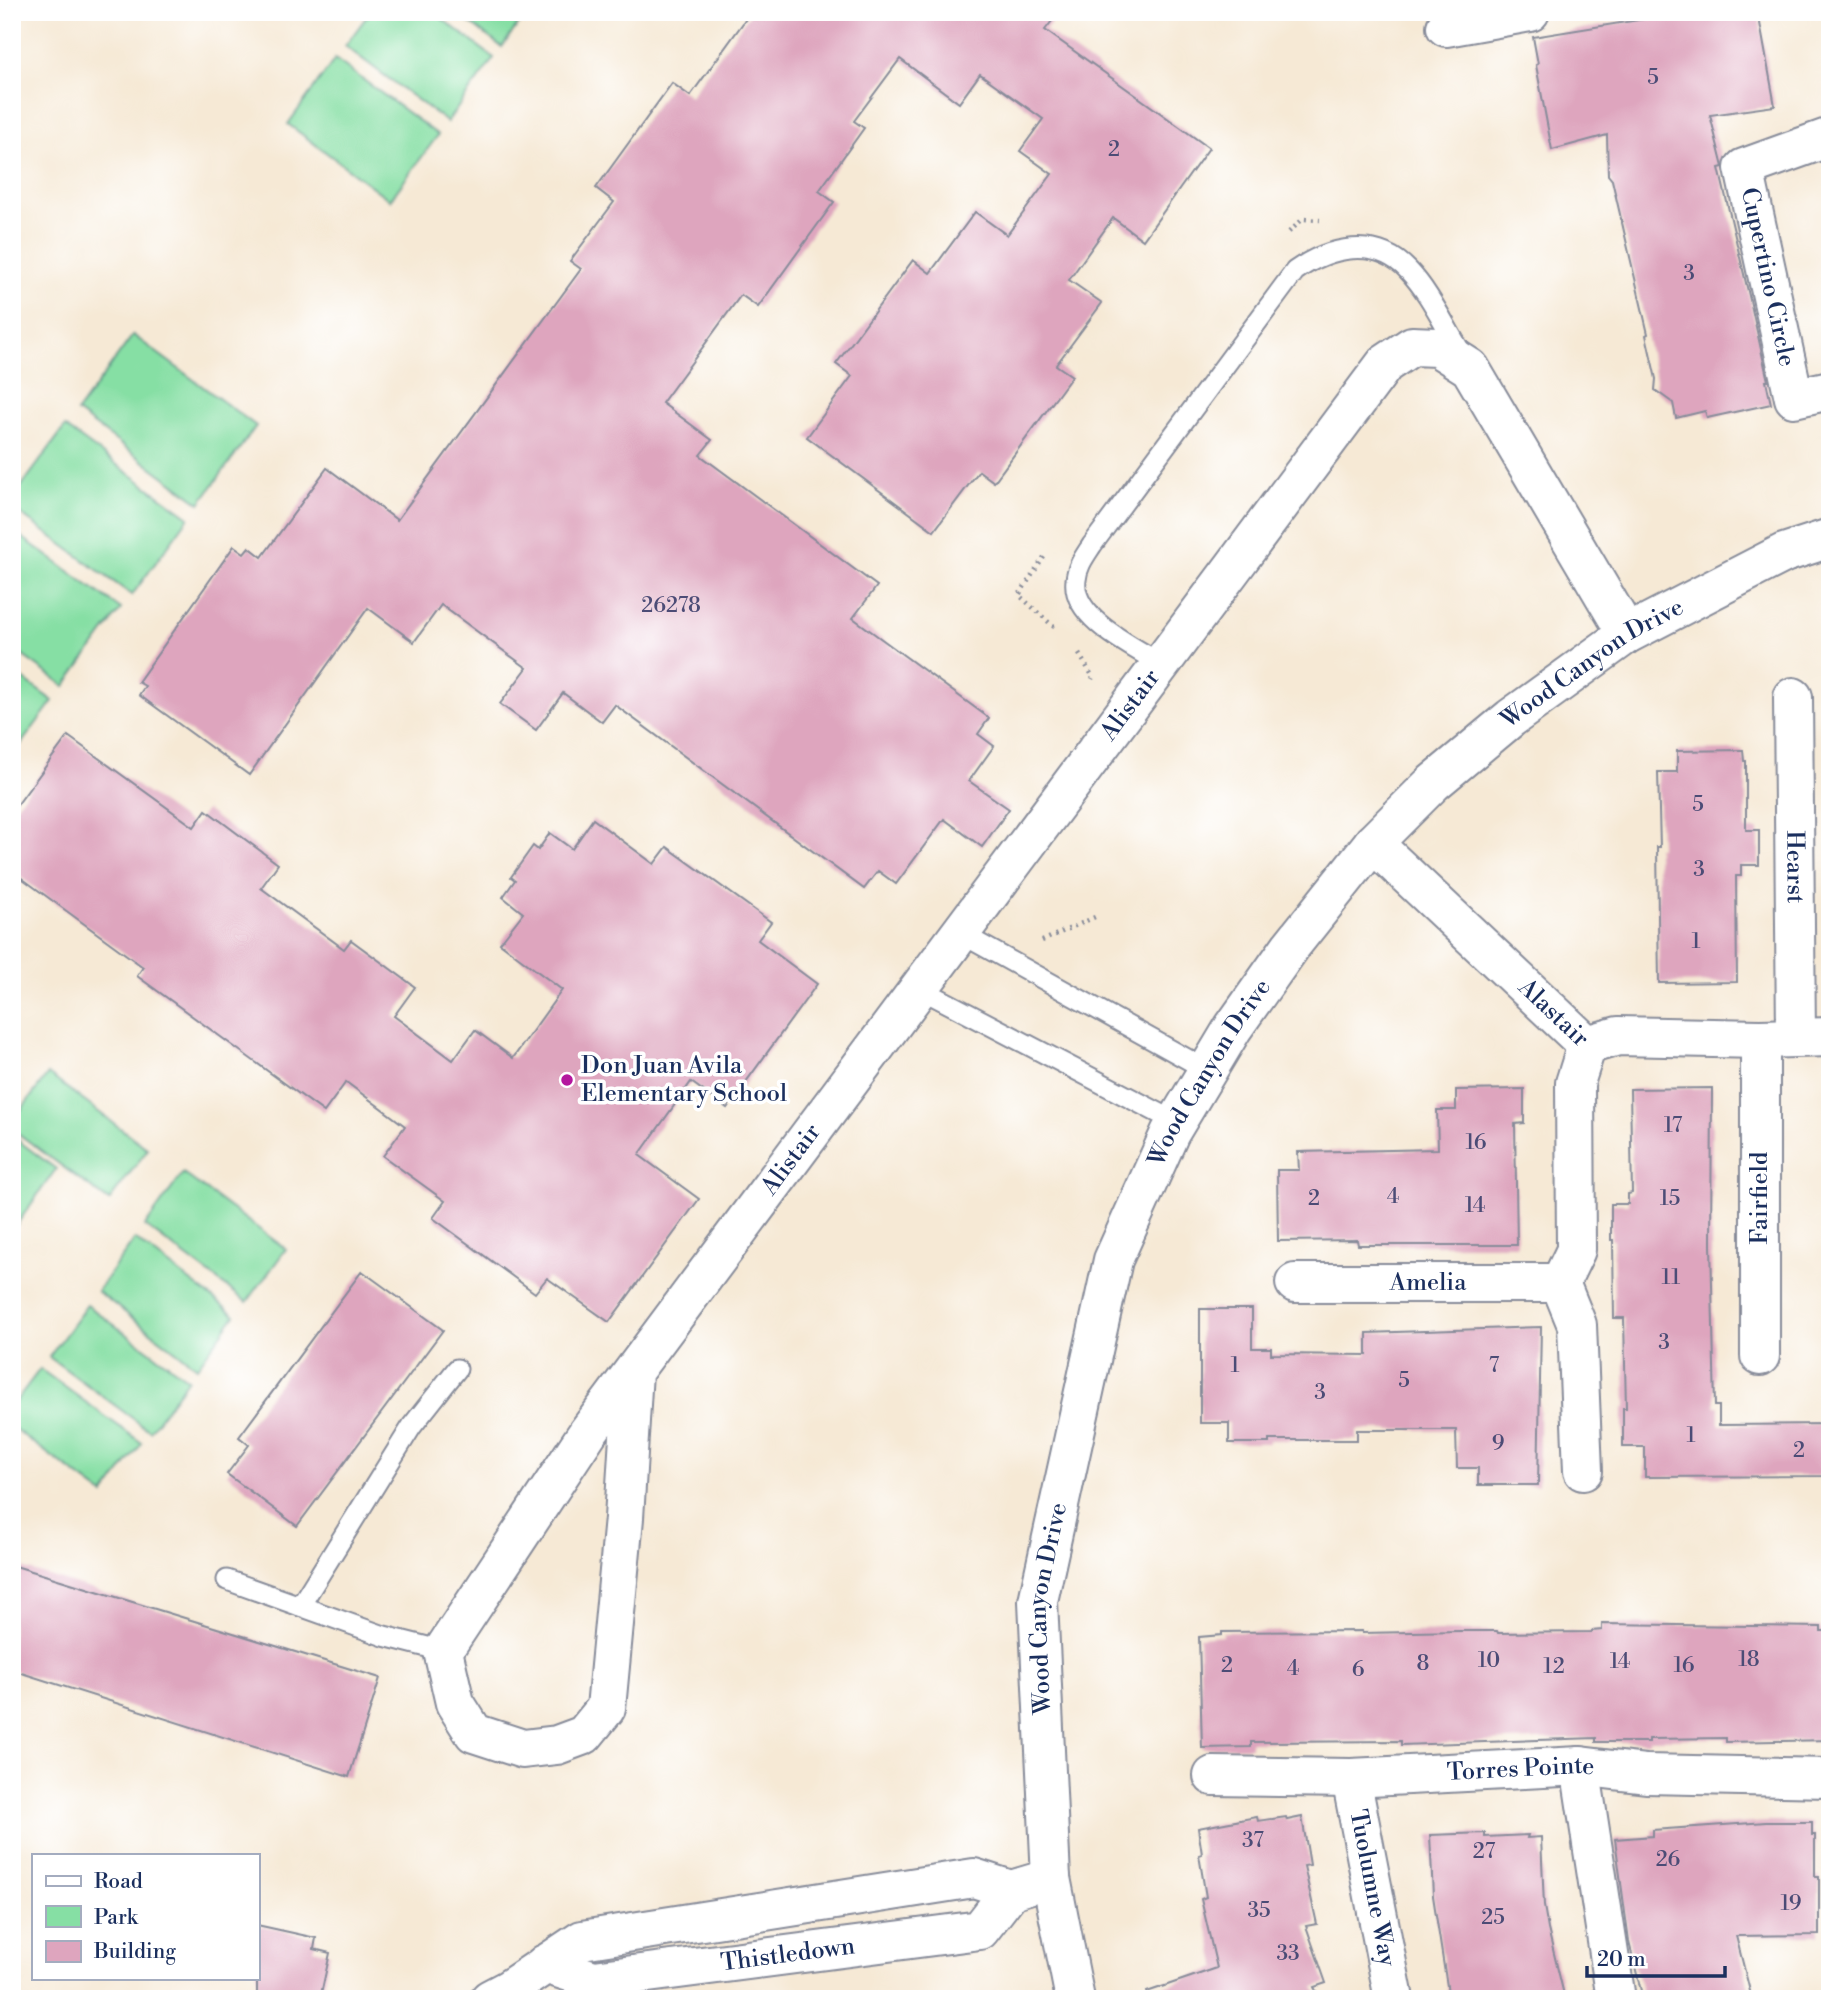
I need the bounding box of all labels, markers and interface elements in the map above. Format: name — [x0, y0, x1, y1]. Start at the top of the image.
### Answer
house number: 5 — [1647, 65, 1659, 91]
house number: 2 — [1108, 137, 1120, 163]
street label: Cupertino Circle — [1734, 185, 1802, 369]
house number: 3 — [1683, 261, 1695, 287]
street label: Wood Canyon Drive — [1494, 592, 1689, 736]
house number: 26278 — [641, 593, 701, 619]
street label: Alistair — [1093, 663, 1167, 748]
house number: 5 — [1692, 792, 1704, 818]
street label: Hearst — [1779, 830, 1810, 904]
house number: 3 — [1693, 857, 1705, 883]
house number: 1 — [1691, 929, 1701, 955]
street label: Alastair — [1511, 972, 1595, 1054]
street label: Wood Canyon Drive — [1142, 973, 1278, 1172]
place label: Don Juan Avila Elementary School — [581, 1051, 787, 1109]
marker: Don Juan Avila Elementary School — [559, 1072, 575, 1088]
house number: 17 — [1664, 1113, 1683, 1139]
street label: Alistair — [754, 1118, 828, 1202]
house number: 16 — [1465, 1130, 1487, 1156]
street label: Fairfield — [1745, 1151, 1775, 1244]
house number: 4 — [1387, 1184, 1399, 1210]
house number: 2 — [1308, 1186, 1320, 1212]
house number: 15 — [1660, 1186, 1680, 1212]
house number: 14 — [1465, 1193, 1485, 1219]
house number: 11 — [1662, 1265, 1680, 1291]
street label: Amelia — [1389, 1268, 1467, 1298]
house number: 3 — [1658, 1330, 1670, 1356]
house number: 1 — [1230, 1353, 1240, 1379]
house number: 7 — [1489, 1353, 1500, 1379]
house number: 5 — [1398, 1368, 1410, 1394]
house number: 3 — [1314, 1380, 1326, 1406]
house number: 1 — [1686, 1423, 1696, 1449]
house number: 9 — [1492, 1431, 1504, 1457]
house number: 2 — [1793, 1438, 1805, 1464]
street label: Wood Canyon Drive — [1022, 1500, 1074, 1716]
house number: 18 — [1738, 1647, 1760, 1673]
house number: 10 — [1478, 1648, 1500, 1674]
house number: 14 — [1610, 1649, 1630, 1675]
house number: 8 — [1417, 1651, 1429, 1677]
house number: 2 — [1221, 1653, 1233, 1679]
house number: 16 — [1673, 1653, 1695, 1679]
house number: 12 — [1543, 1654, 1565, 1680]
house number: 4 — [1287, 1656, 1299, 1682]
house number: 6 — [1352, 1657, 1365, 1683]
street label: Torres Pointe — [1446, 1751, 1596, 1788]
street label: Tuolumne Way — [1342, 1807, 1402, 1969]
house number: 37 — [1242, 1828, 1264, 1854]
house number: 27 — [1473, 1839, 1496, 1865]
house number: 26 — [1656, 1847, 1681, 1873]
legend — [32, 1854, 259, 1980]
text: Road — [94, 1869, 143, 1895]
house number: 19 — [1780, 1891, 1802, 1917]
house number: 35 — [1247, 1898, 1271, 1924]
text: Park — [94, 1905, 139, 1931]
house number: 25 — [1481, 1905, 1505, 1931]
street label: Thistledown — [719, 1931, 857, 1978]
scale bar — [1587, 1934, 1725, 1978]
text: Building — [93, 1939, 176, 1965]
house number: 33 — [1276, 1941, 1300, 1967]
text: 20 m — [1597, 1947, 1646, 1973]

